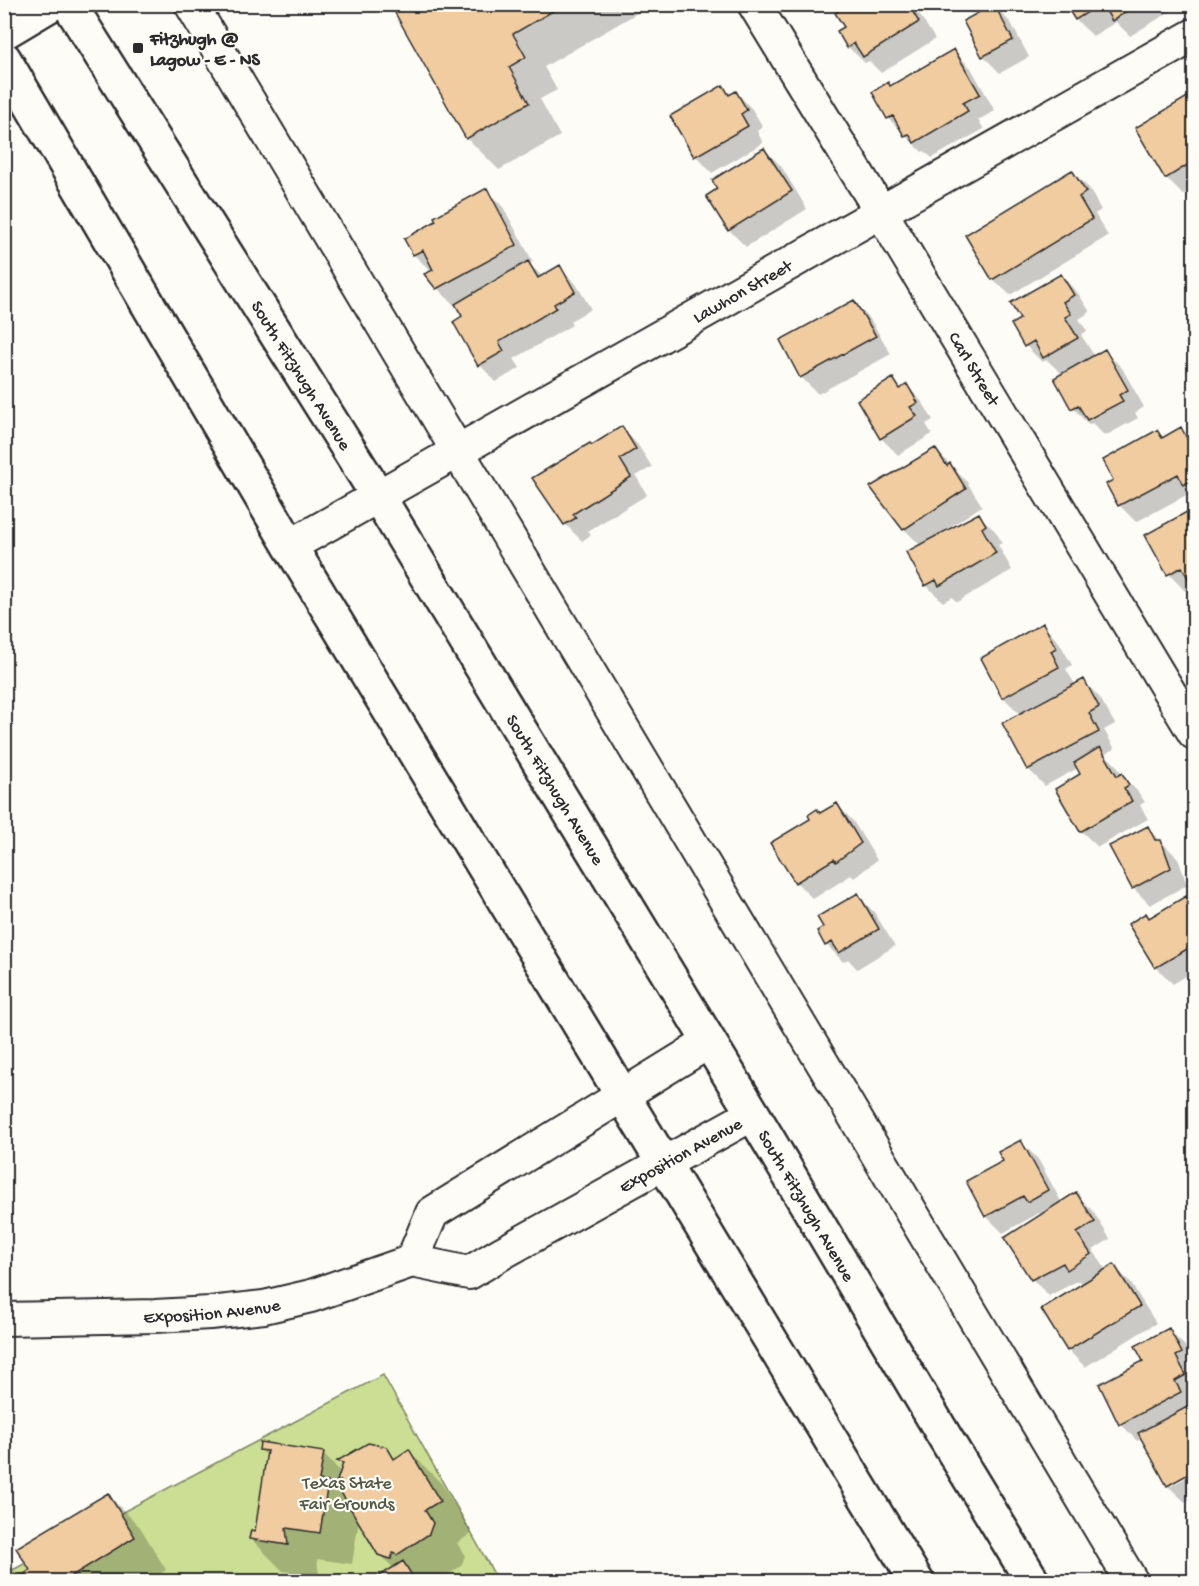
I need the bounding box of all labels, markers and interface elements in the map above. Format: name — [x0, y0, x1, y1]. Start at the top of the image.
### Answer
place label: Fitzhugh @ Lagow - E - NS — [149, 30, 260, 72]
marker: Fitzhugh @ Lagow - E - NS — [131, 41, 145, 55]
street label: Lawhon Street — [690, 256, 798, 329]
street label: South Fitzhugh Avenue — [245, 298, 355, 455]
street label: Carl Street — [943, 329, 1004, 412]
street label: South Fitzhugh Avenue — [500, 711, 608, 870]
street label: Exposition Avenue — [616, 1114, 747, 1199]
street label: South Fitzhugh Avenue — [752, 1127, 858, 1287]
street label: Exposition Avenue — [143, 1295, 283, 1329]
park label: Texas State Fair Grounds — [299, 1474, 396, 1516]

